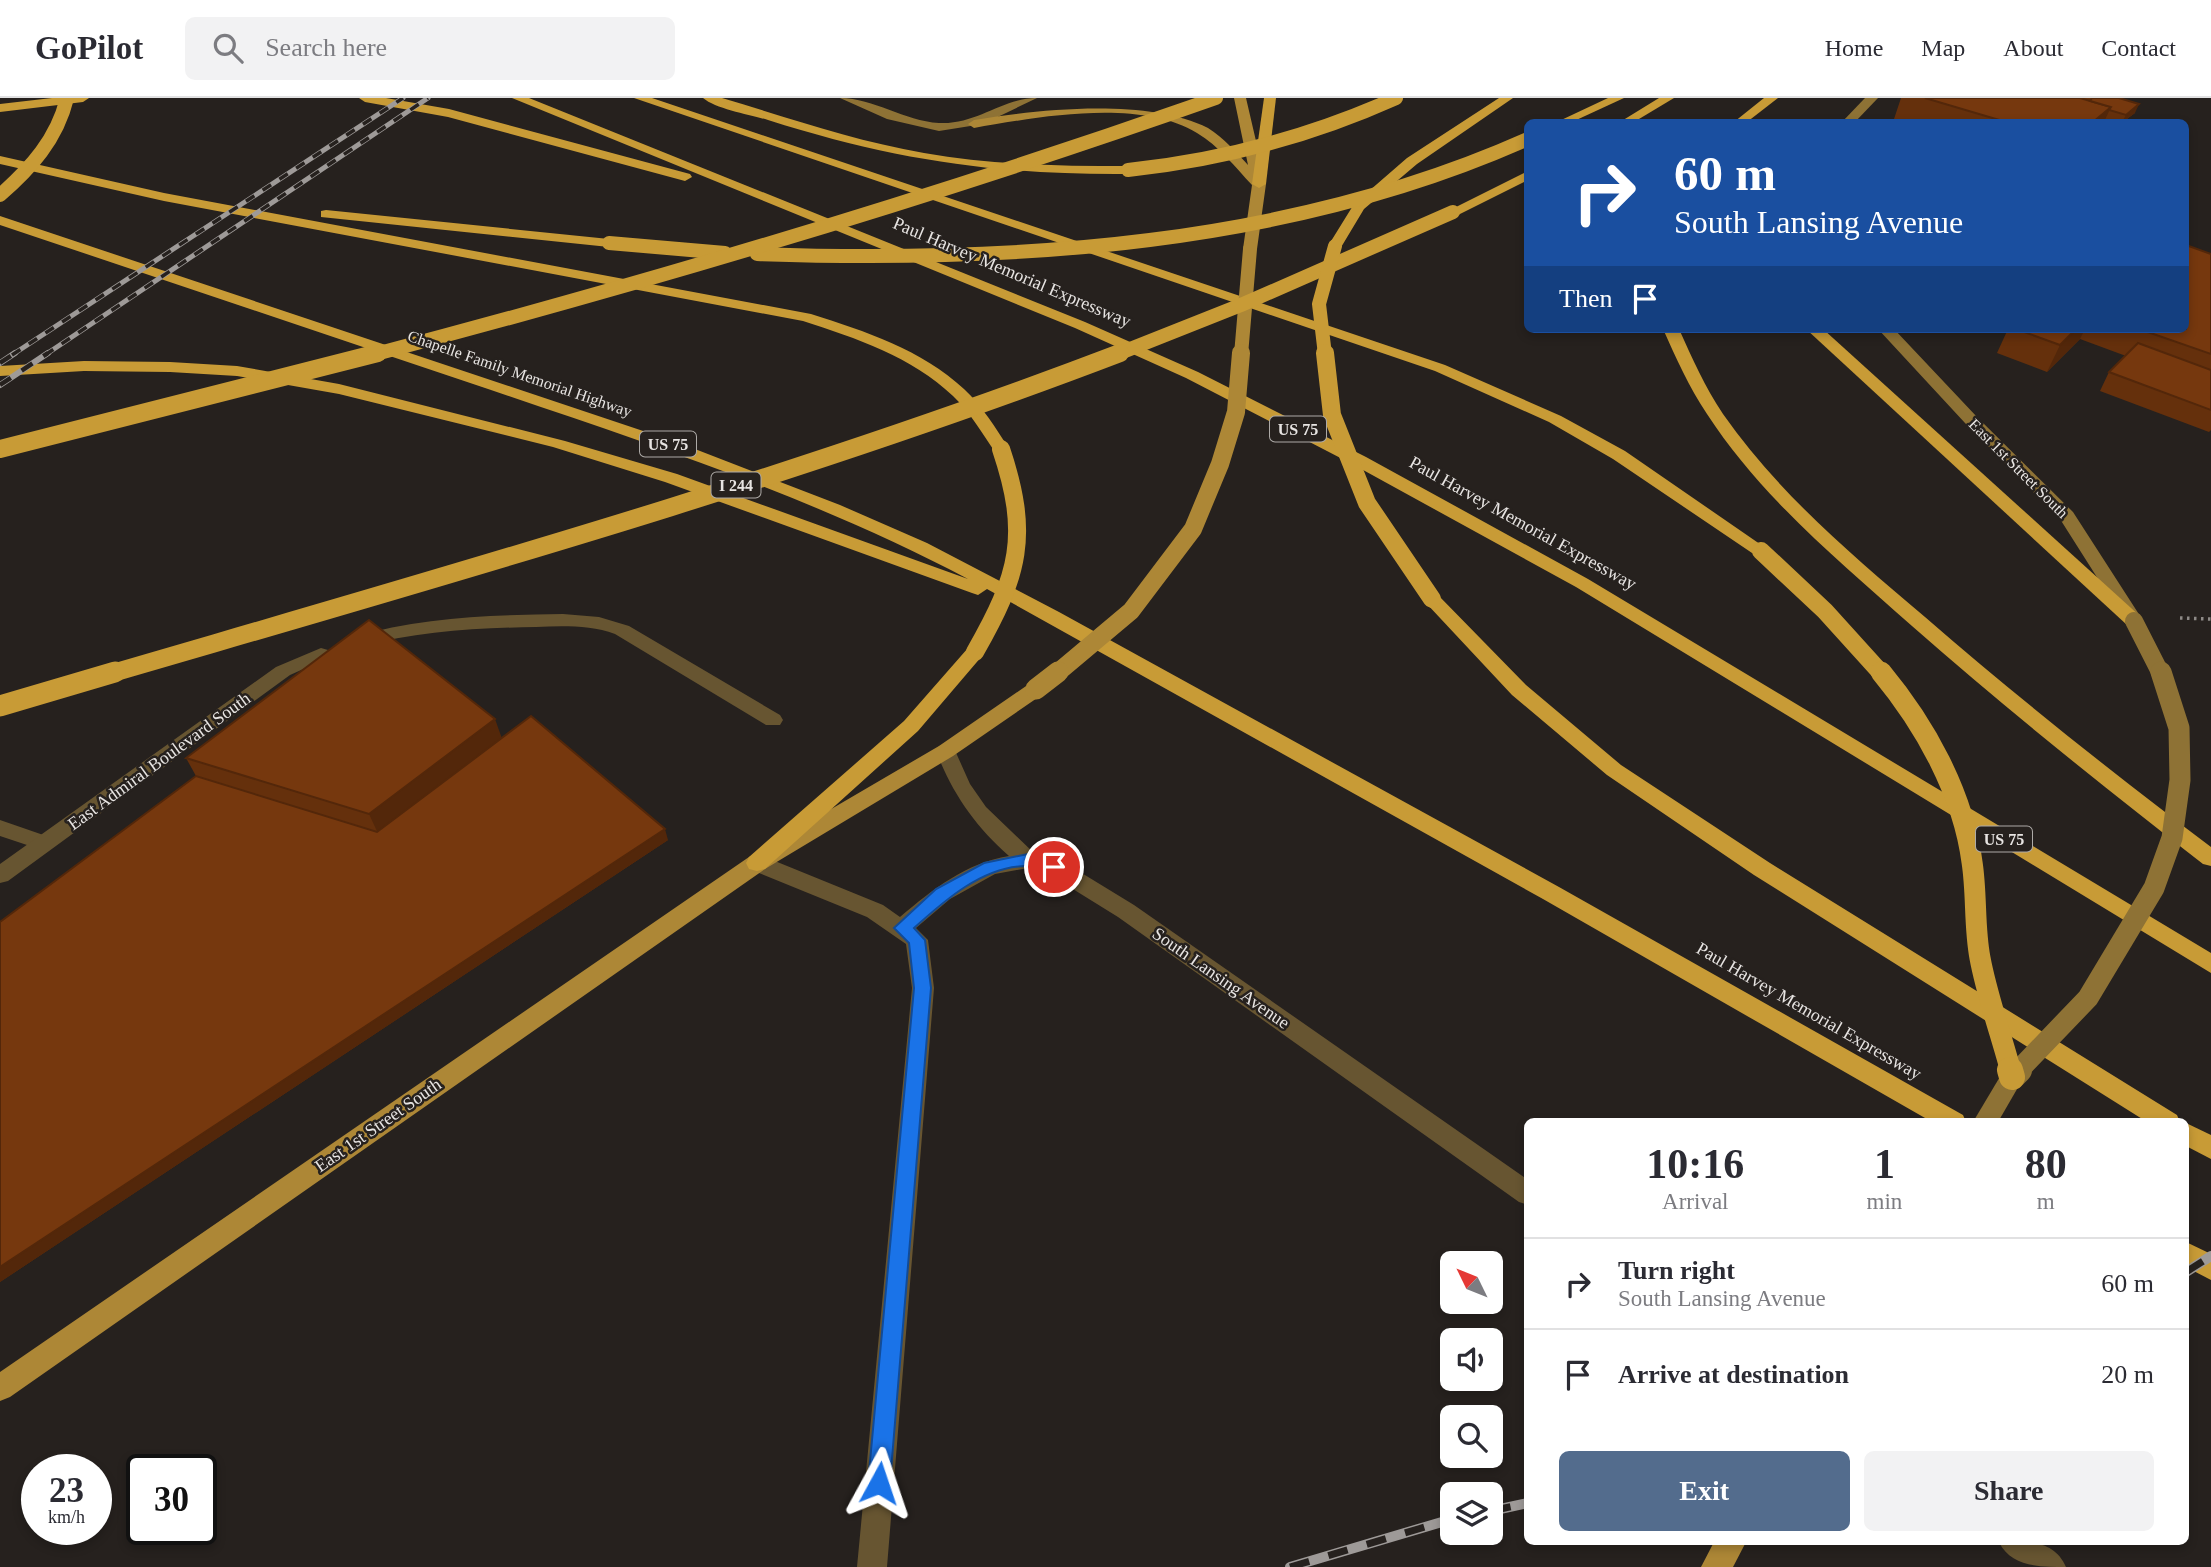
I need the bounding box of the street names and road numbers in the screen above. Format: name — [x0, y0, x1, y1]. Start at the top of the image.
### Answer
street label: Paul Harvey Memorial Expressway — [890, 213, 1134, 331]
street label: Chapelle Family Memorial Highway — [405, 327, 634, 421]
street label: East 1st Street South — [1966, 415, 2072, 521]
road number: US 75 — [1270, 416, 1326, 442]
road number: US 75 — [640, 432, 696, 456]
street label: Paul Harvey Memorial Expressway — [1406, 452, 1640, 594]
road number: I 244 — [712, 472, 760, 498]
street label: East Admiral Boulevard South — [64, 688, 254, 834]
road number: US 75 — [1976, 826, 2032, 852]
street label: South Lansing Avenue — [1149, 923, 1293, 1033]
street label: Paul Harvey Memorial Expressway — [1693, 938, 1925, 1084]
street label: East 1st Street South — [311, 1074, 445, 1176]

